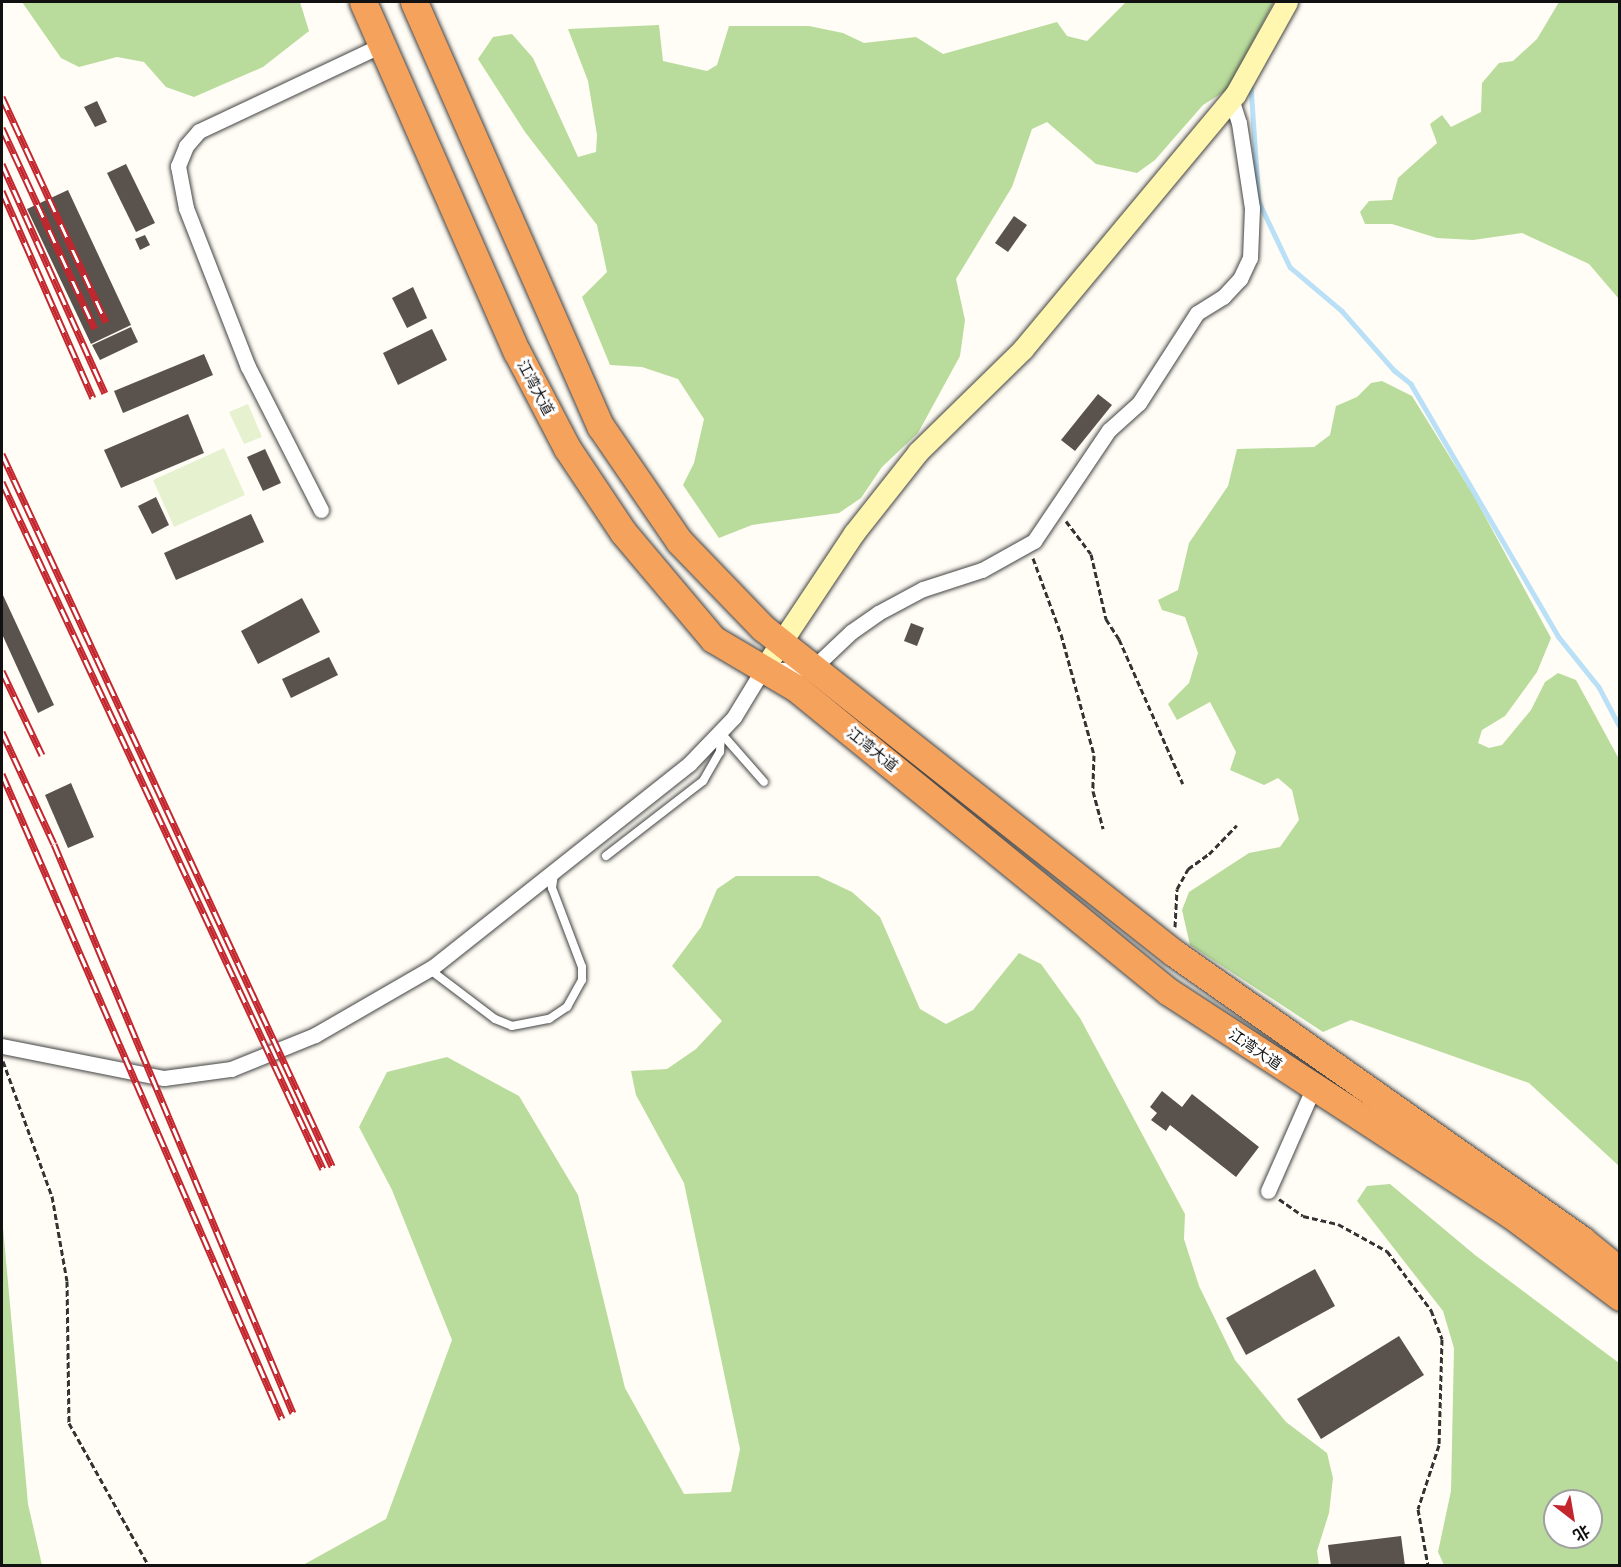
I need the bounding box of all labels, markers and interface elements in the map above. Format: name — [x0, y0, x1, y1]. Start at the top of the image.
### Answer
street label: 江湾大道 — [513, 357, 557, 419]
street label: 江湾大道 — [843, 724, 901, 776]
street label: 江湾大道 — [1225, 1026, 1285, 1074]
north arrow — [1543, 1489, 1603, 1549]
text: 北 — [1570, 1521, 1593, 1545]

